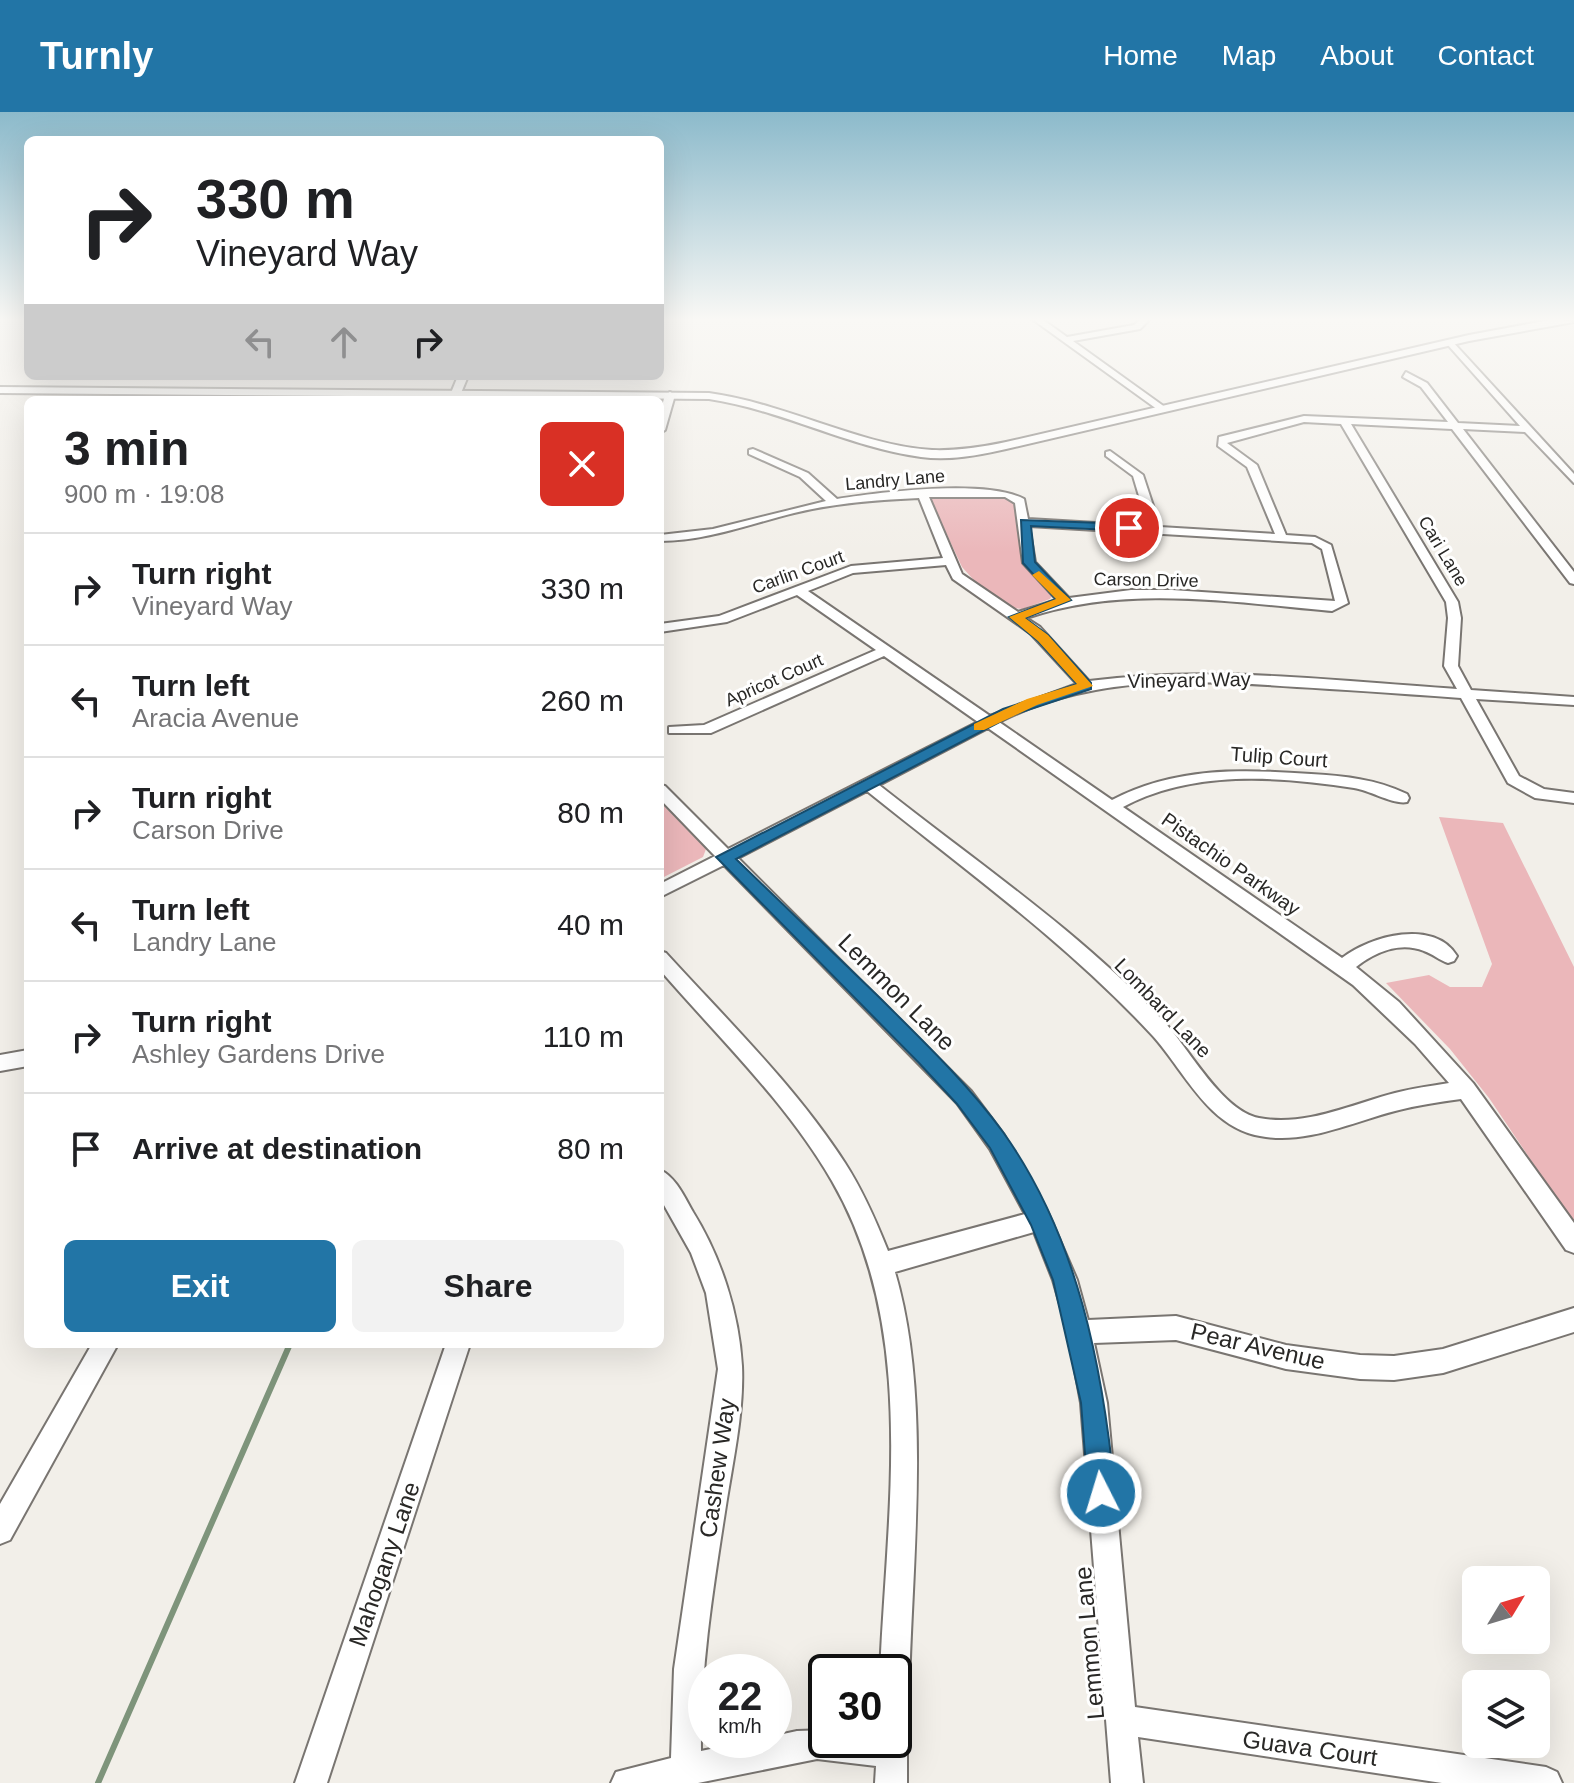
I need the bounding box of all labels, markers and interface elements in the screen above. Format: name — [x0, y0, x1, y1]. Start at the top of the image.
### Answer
text: Turnly — [40, 35, 153, 77]
text: Home — [1103, 40, 1178, 71]
text: Map — [1222, 40, 1276, 71]
text: About — [1320, 40, 1394, 71]
text: Contact — [1438, 40, 1534, 71]
text: 330 m — [196, 167, 355, 230]
icon: right — [64, 168, 168, 272]
text: Vineyard Way — [196, 233, 418, 274]
icon: left — [238, 320, 282, 364]
icon: ahead — [322, 320, 366, 364]
icon: right — [406, 320, 450, 364]
text: 3 min — [64, 422, 189, 475]
button: close — [540, 422, 624, 506]
street label: Landry Lane — [844, 466, 946, 494]
text: 900 m · 19:08 — [64, 479, 224, 509]
pin — [1095, 494, 1163, 562]
icon: arrive — [1107, 506, 1151, 550]
street label: Cari Lane — [1414, 512, 1472, 590]
street label: Carlin Court — [749, 546, 847, 598]
text: Turn right — [132, 557, 271, 590]
icon: right — [64, 567, 108, 611]
street label: Carson Drive — [1093, 569, 1199, 591]
text: 330 m — [541, 572, 624, 605]
text: Vineyard Way — [132, 591, 292, 621]
street label: Apricot Court — [722, 650, 826, 710]
street label: Vineyard Way — [1127, 668, 1251, 692]
text: Turn left — [132, 669, 250, 702]
icon: left — [64, 679, 108, 723]
text: 260 m — [541, 684, 624, 717]
text: Aracia Avenue — [132, 703, 299, 733]
street label: Tulip Court — [1230, 743, 1329, 771]
text: Turn right — [132, 781, 271, 814]
icon: right — [64, 791, 108, 835]
text: 80 m — [557, 796, 624, 829]
street label: Pistachio Parkway — [1158, 808, 1304, 920]
text: Carson Drive — [132, 815, 284, 845]
text: Turn left — [132, 893, 250, 926]
icon: left — [64, 903, 108, 947]
text: 40 m — [557, 908, 624, 941]
text: Landry Lane — [132, 927, 277, 957]
street label: Lemmon Lane — [833, 928, 961, 1056]
street label: Lombard Lane — [1110, 954, 1216, 1062]
text: Turn right — [132, 1005, 271, 1038]
icon: right — [64, 1015, 108, 1059]
text: 110 m — [543, 1020, 624, 1053]
text: Ashley Gardens Drive — [132, 1039, 385, 1069]
icon: arrive — [64, 1127, 108, 1171]
text: Arrive at destination — [132, 1132, 422, 1165]
text: 80 m — [557, 1132, 624, 1165]
button: Exit — [64, 1240, 336, 1332]
button: Share — [352, 1240, 624, 1332]
street label: Pear Avenue — [1188, 1317, 1328, 1375]
street label: Cashew Way — [694, 1397, 740, 1539]
position arrow — [1059, 1451, 1143, 1535]
street label: Mahogany Lane — [343, 1478, 425, 1650]
street label: Lemmon Lane — [1069, 1565, 1109, 1721]
north arrow — [1462, 1566, 1550, 1654]
map controls — [1462, 1566, 1550, 1758]
speed limit sign: 30 — [808, 1654, 912, 1758]
button: layers — [1462, 1670, 1550, 1758]
text: 22 — [718, 1674, 762, 1718]
text: km/h — [718, 1715, 762, 1737]
street label: Guava Court — [1241, 1725, 1380, 1771]

